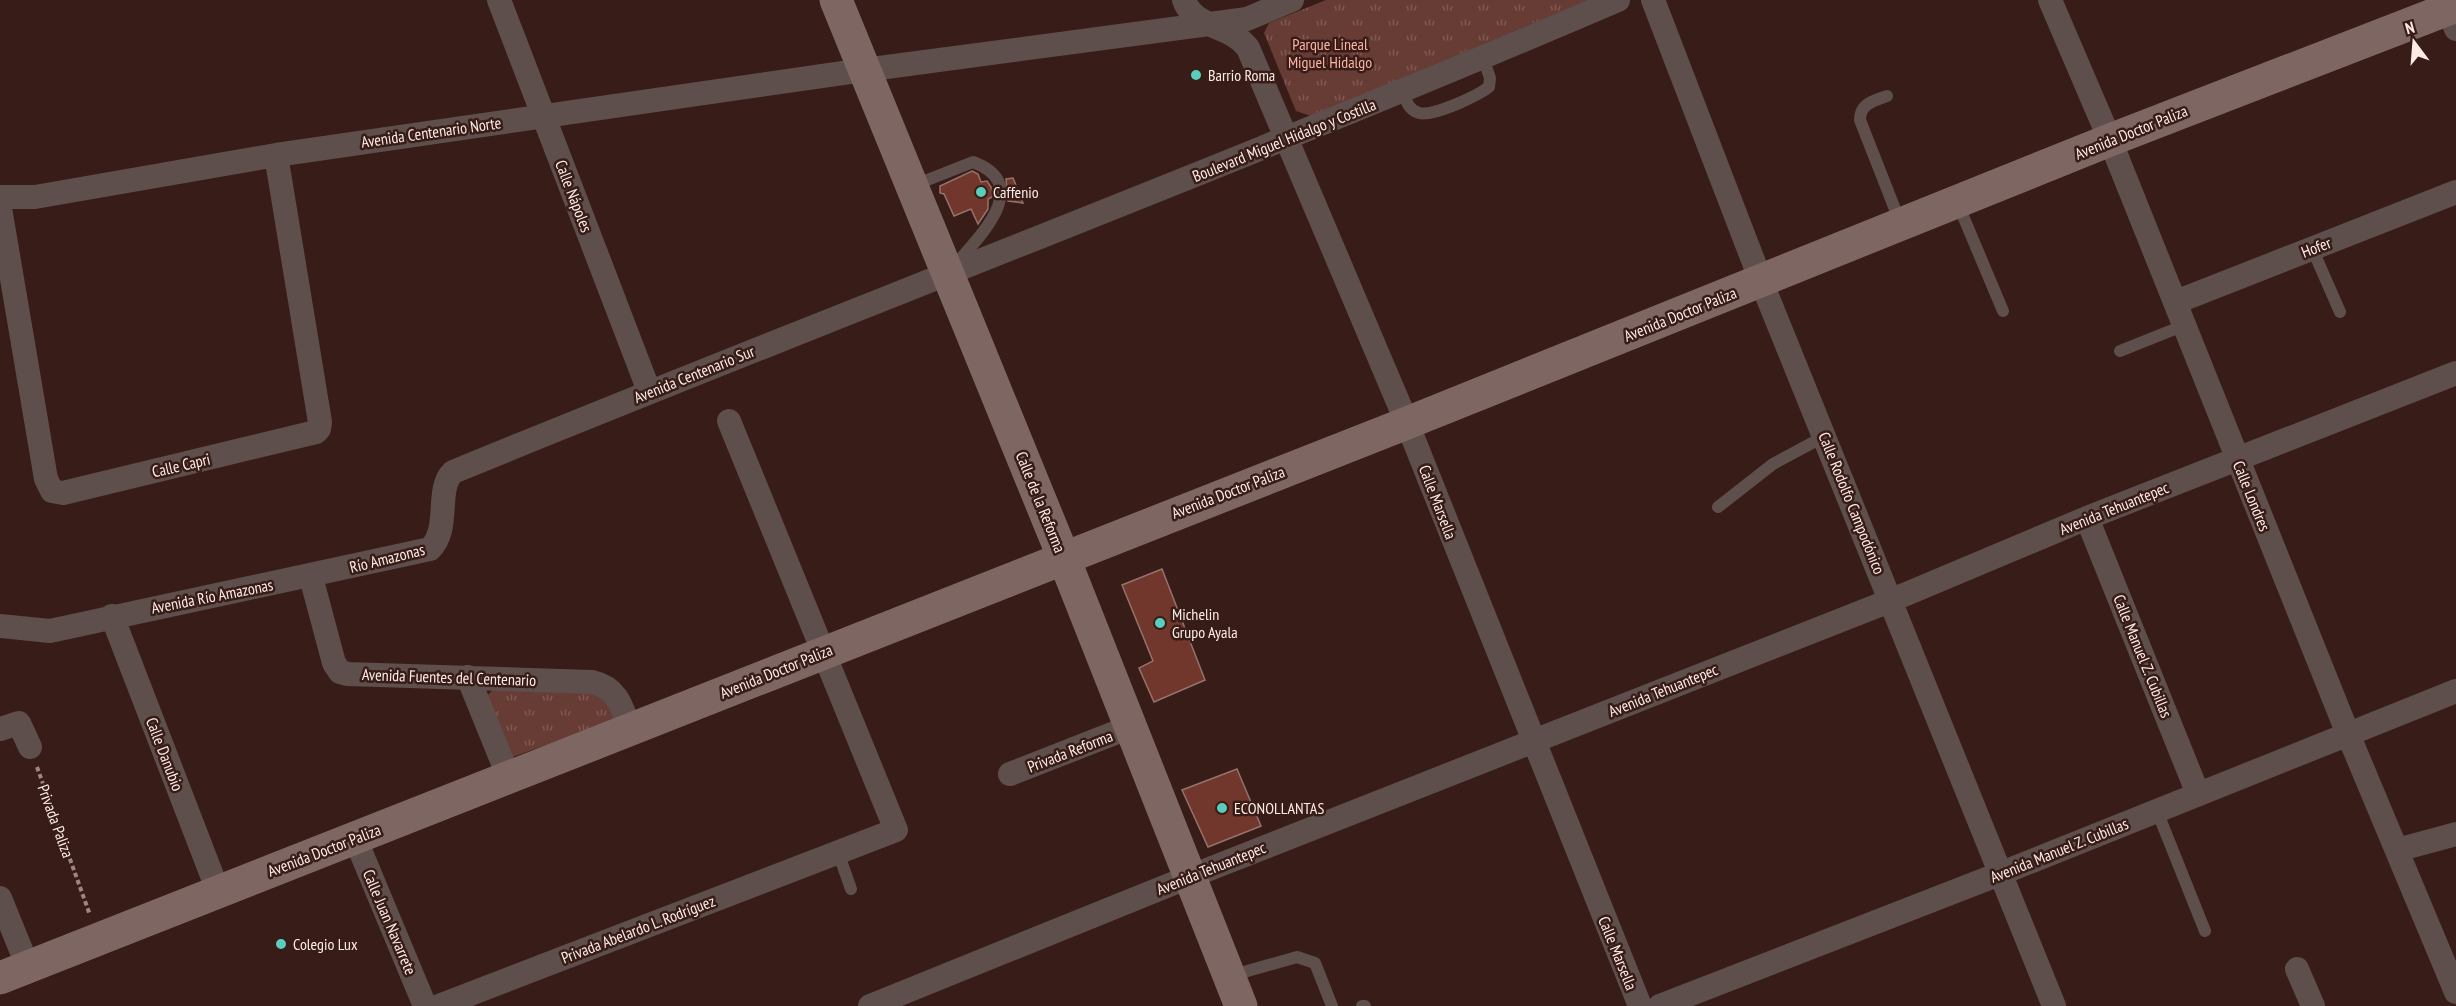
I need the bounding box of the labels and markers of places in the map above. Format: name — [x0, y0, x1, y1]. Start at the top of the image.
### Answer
place label: Barrio Roma — [1208, 65, 1275, 85]
marker: Barrio Roma — [1189, 68, 1203, 82]
place label: Caffenio — [993, 182, 1039, 202]
marker: Caffenio — [974, 185, 988, 199]
place label: Michelin Grupo Ayala — [1172, 604, 1238, 642]
marker: Michelin Grupo Ayala — [1153, 616, 1167, 630]
place label: ECONOLLANTAS — [1234, 798, 1324, 818]
marker: ECONOLLANTAS — [1215, 801, 1229, 815]
place label: Colegio Lux — [293, 934, 358, 954]
marker: Colegio Lux — [274, 937, 288, 951]

